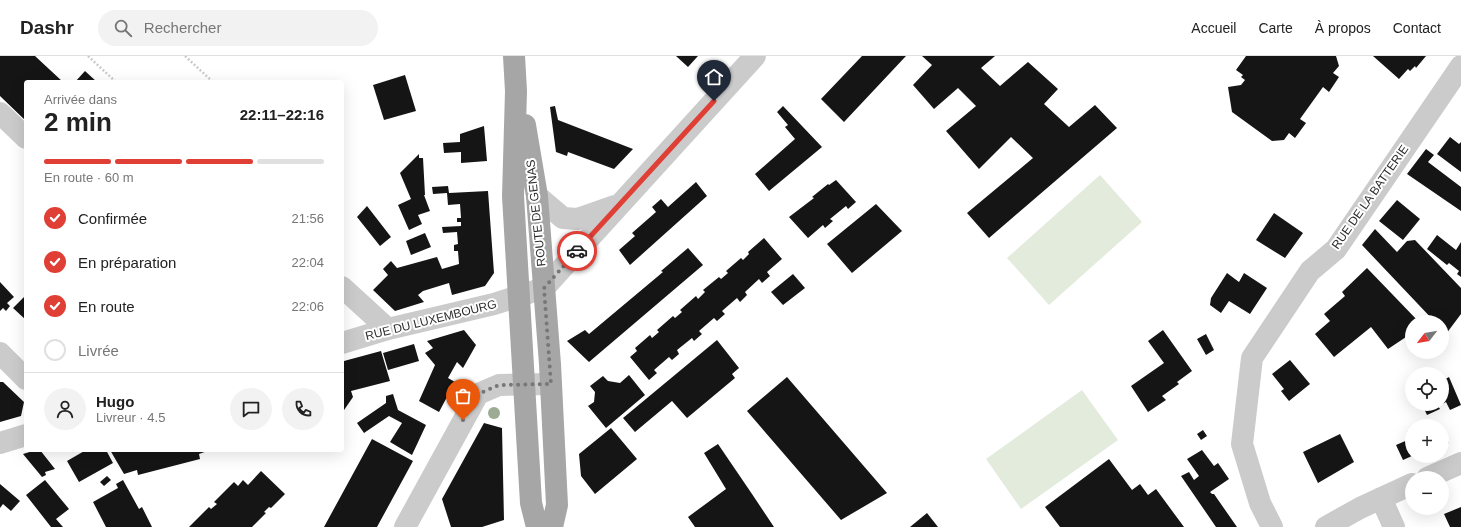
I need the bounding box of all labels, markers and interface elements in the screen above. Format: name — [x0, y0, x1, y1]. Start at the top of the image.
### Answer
search box — [98, 10, 378, 46]
text: Dashr — [20, 17, 74, 38]
icon: search — [112, 17, 134, 39]
text: Rechercher — [144, 19, 221, 36]
text: Accueil — [1191, 20, 1236, 36]
text: Carte — [1258, 20, 1293, 36]
text: À propos — [1315, 20, 1371, 36]
text: Contact — [1393, 20, 1441, 36]
pin — [697, 60, 731, 101]
icon: home — [703, 66, 725, 88]
text: Arrivée dans — [44, 92, 117, 107]
text: 22:11–22:16 — [240, 106, 324, 123]
text: 2 min — [44, 107, 112, 137]
street label: RUE DE LA BATTERIE — [1329, 142, 1411, 252]
street label: ROUTE DE GENAS — [523, 159, 549, 267]
text: En route · 60 m — [44, 170, 134, 185]
icon: check — [44, 207, 66, 229]
text: Confirmée — [78, 210, 147, 227]
text: 21:56 — [291, 211, 324, 226]
courier — [557, 231, 597, 271]
icon: car — [566, 240, 588, 262]
icon: check — [44, 251, 66, 273]
text: En préparation — [78, 254, 176, 271]
text: 22:04 — [291, 255, 324, 270]
icon: check — [44, 295, 66, 317]
street label: RUE DU LUXEMBOURG — [364, 297, 498, 343]
text: En route — [78, 298, 135, 315]
text: 22:06 — [291, 299, 324, 314]
north arrow — [1405, 315, 1449, 359]
map controls — [1405, 315, 1449, 515]
text: Livrée — [78, 342, 119, 359]
button: locate — [1405, 367, 1449, 411]
pin — [446, 379, 480, 420]
icon: bag — [452, 385, 474, 407]
button: person — [44, 388, 86, 430]
button: chat — [230, 388, 272, 430]
button: phone — [282, 388, 324, 430]
text: Hugo — [96, 393, 134, 410]
text: Livreur · 4.5 — [96, 410, 165, 425]
button: + — [1405, 419, 1449, 463]
button: − — [1405, 471, 1449, 515]

